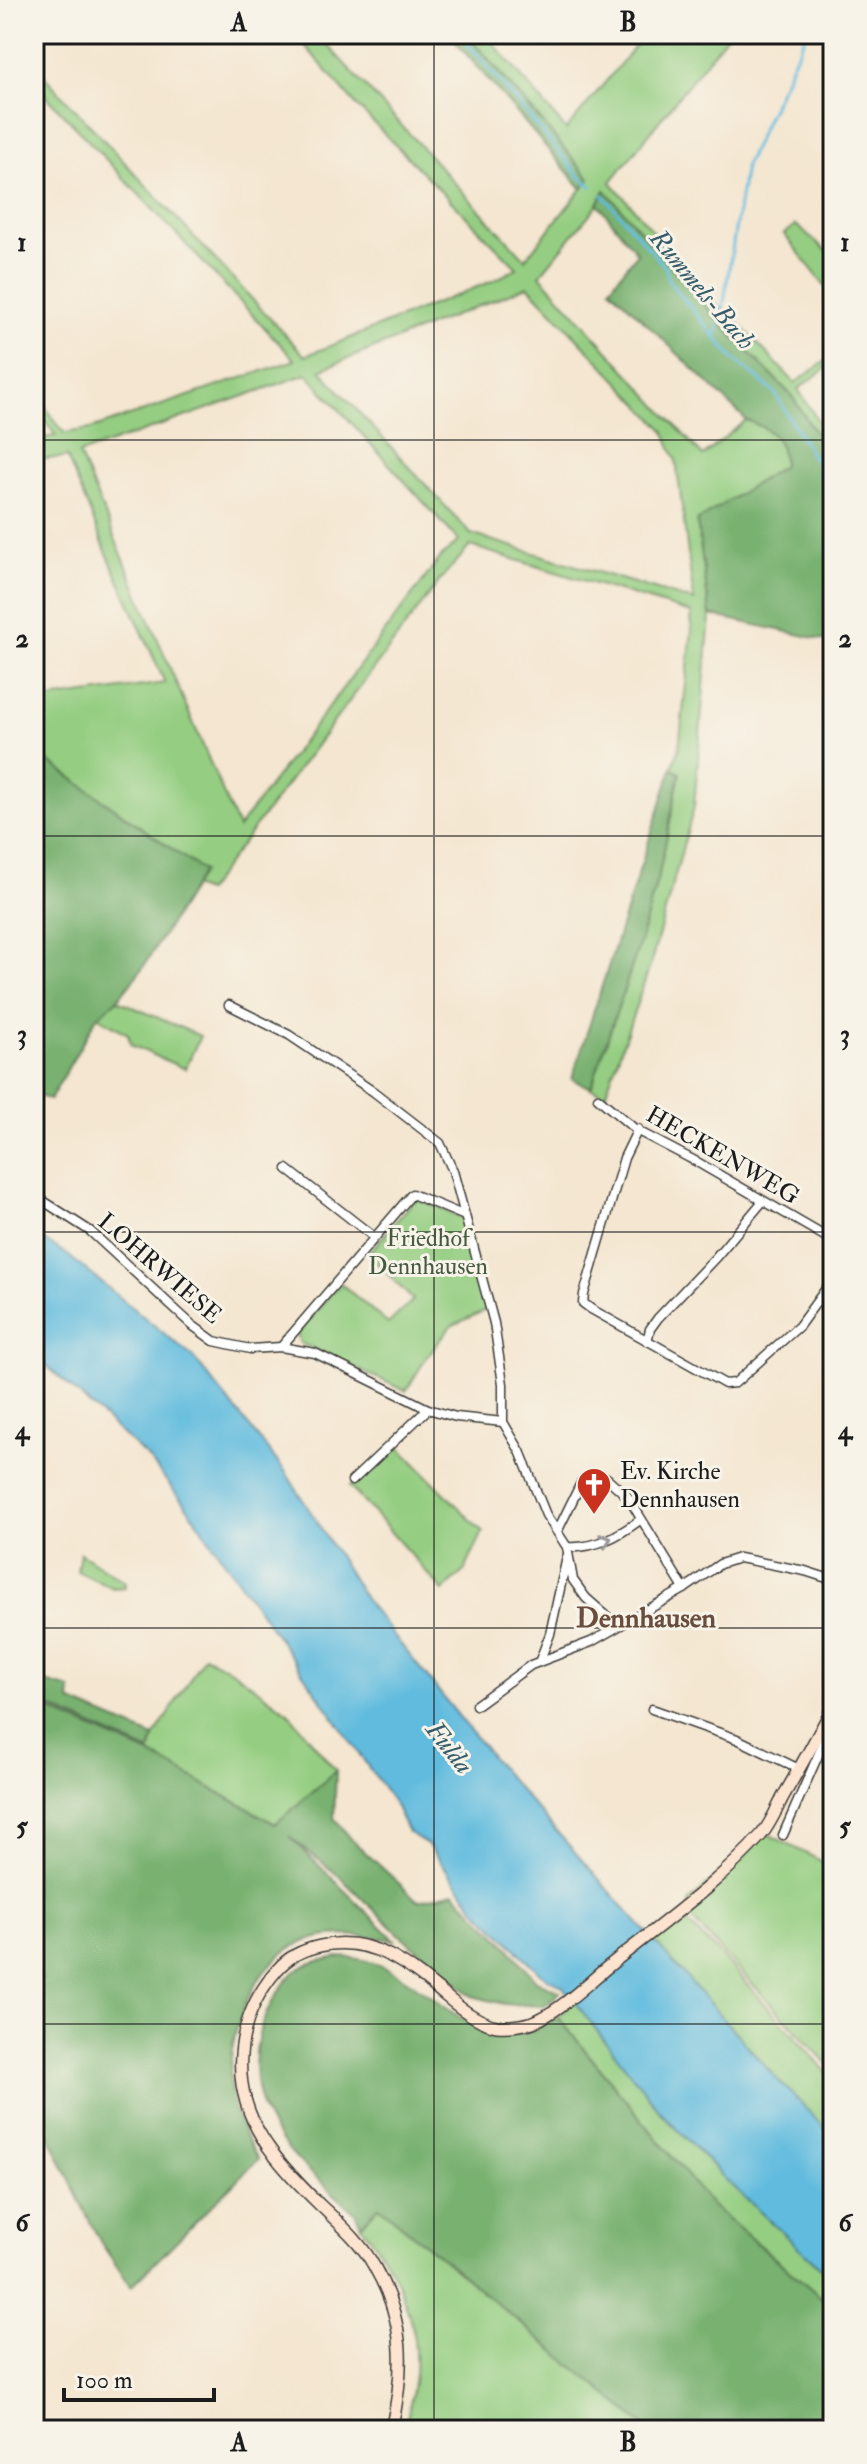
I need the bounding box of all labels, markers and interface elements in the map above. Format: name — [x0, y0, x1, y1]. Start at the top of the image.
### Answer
text: A — [230, 7, 248, 39]
text: B — [619, 7, 637, 39]
water label: Rummels-Bach — [642, 222, 762, 356]
text: 1 — [17, 227, 27, 259]
text: 1 — [840, 227, 850, 259]
text: 2 — [15, 623, 29, 655]
text: 2 — [838, 623, 852, 655]
text: 3 — [17, 1019, 27, 1051]
text: 3 — [840, 1019, 850, 1051]
street label: HECKENWEG — [641, 1099, 805, 1212]
street label: LOHRWIESE — [91, 1206, 228, 1331]
park label: Friedhof Dennhausen — [368, 1223, 488, 1282]
text: 4 — [14, 1415, 31, 1447]
text: 4 — [837, 1415, 854, 1447]
place label: Ev. Kirche Dennhausen — [620, 1456, 740, 1515]
church icon: Ev. Kirche Dennhausen — [575, 1466, 613, 1516]
one-way arrow — [598, 1533, 612, 1549]
district label: Dennhausen — [576, 1601, 716, 1636]
water label: Fulda — [417, 1713, 480, 1780]
text: 5 — [16, 1811, 28, 1843]
text: 5 — [839, 1811, 851, 1843]
text: 6 — [15, 2207, 30, 2239]
text: 6 — [838, 2207, 853, 2239]
scale bar — [64, 2352, 214, 2402]
text: 100 m — [76, 2365, 133, 2396]
text: A — [230, 2427, 248, 2459]
text: B — [619, 2427, 637, 2459]

